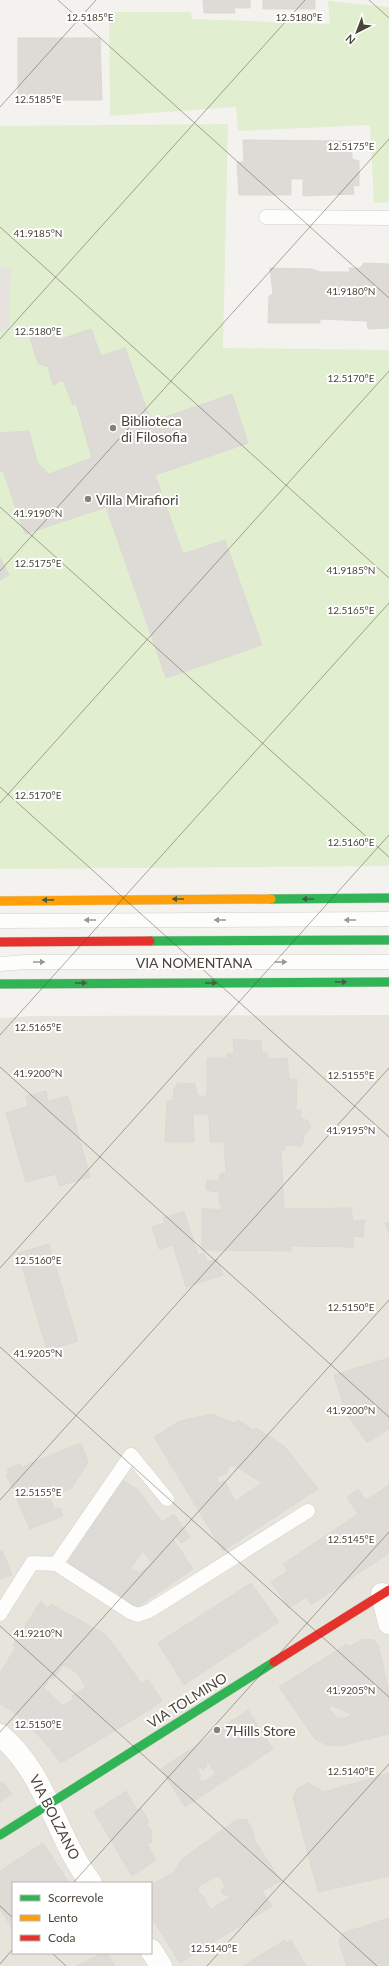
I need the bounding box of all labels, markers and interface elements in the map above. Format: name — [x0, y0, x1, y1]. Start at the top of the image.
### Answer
text: 12.5185°E — [66, 11, 114, 23]
text: 12.5180°E — [275, 11, 323, 23]
north arrow — [337, 12, 377, 52]
text: N — [342, 32, 357, 47]
text: 12.5185°E — [14, 93, 62, 105]
text: 12.5175°E — [327, 140, 375, 152]
text: 41.9185°N — [14, 227, 62, 239]
text: 41.9180°N — [327, 285, 375, 297]
text: 12.5180°E — [14, 325, 62, 337]
text: 12.5170°E — [327, 372, 375, 384]
place label: Biblioteca di Filosofia — [121, 412, 187, 445]
marker: Biblioteca di Filosofia — [108, 423, 118, 433]
place label: Villa Mirafiori — [96, 491, 179, 508]
marker: Villa Mirafiori — [83, 494, 93, 504]
text: 41.9190°N — [14, 507, 62, 519]
text: 12.5175°E — [14, 557, 62, 569]
text: 41.9185°N — [327, 564, 375, 576]
text: 12.5165°E — [327, 604, 375, 616]
text: 12.5170°E — [14, 789, 62, 801]
text: 12.5160°E — [327, 836, 375, 848]
one-way arrow — [171, 896, 184, 902]
one-way arrow — [301, 896, 314, 902]
one-way arrow — [41, 897, 54, 903]
one-way arrow — [83, 917, 96, 923]
one-way arrow — [213, 917, 226, 923]
one-way arrow — [343, 917, 356, 923]
street label: VIA NOMENTANA — [136, 954, 253, 971]
one-way arrow — [33, 959, 46, 965]
one-way arrow — [275, 959, 288, 965]
one-way arrow — [335, 979, 348, 985]
one-way arrow — [75, 980, 88, 986]
one-way arrow — [205, 980, 218, 986]
text: 12.5165°E — [14, 1021, 62, 1033]
text: 41.9200°N — [14, 1067, 62, 1079]
text: 12.5155°E — [327, 1069, 375, 1081]
text: 41.9195°N — [327, 1124, 375, 1136]
text: 12.5160°E — [14, 1254, 62, 1266]
text: 12.5150°E — [327, 1301, 375, 1313]
text: 41.9205°N — [14, 1347, 62, 1359]
text: 41.9200°N — [327, 1404, 375, 1416]
text: 12.5155°E — [14, 1486, 62, 1498]
text: 12.5145°E — [327, 1533, 375, 1545]
text: 41.9210°N — [14, 1627, 62, 1639]
street label: VIA TOLMINO — [144, 1669, 230, 1731]
text: 41.9205°N — [327, 1684, 375, 1696]
text: 12.5150°E — [14, 1718, 62, 1730]
place label: 7Hills Store — [225, 1722, 296, 1739]
marker: 7Hills Store — [212, 1725, 222, 1735]
text: 12.5140°E — [327, 1765, 375, 1777]
street label: VIA BOLZANO — [26, 1772, 84, 1862]
legend — [12, 1882, 152, 1954]
text: Scorrevole — [48, 1890, 104, 1905]
text: Lento — [48, 1910, 78, 1925]
text: Coda — [48, 1930, 75, 1945]
text: 12.5140°E — [190, 1942, 238, 1954]

